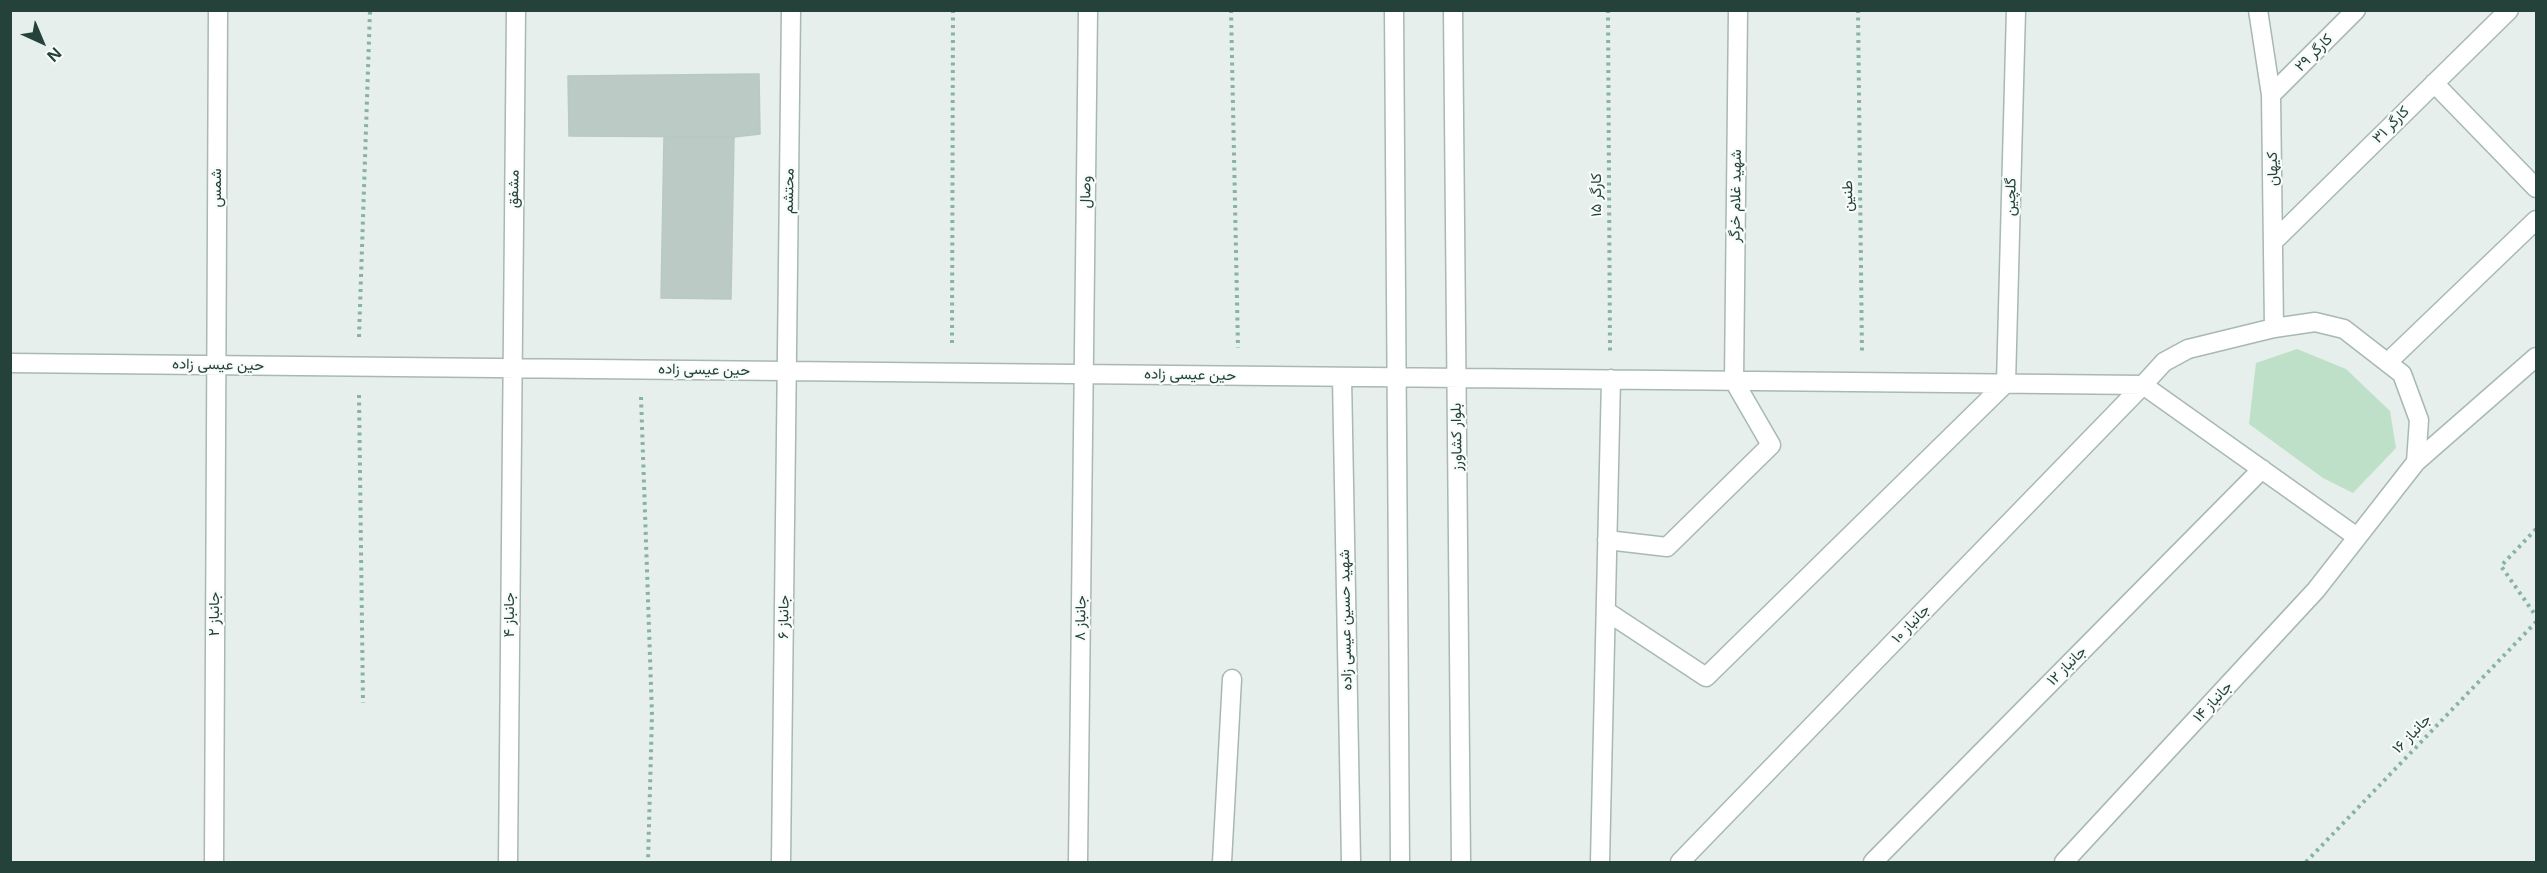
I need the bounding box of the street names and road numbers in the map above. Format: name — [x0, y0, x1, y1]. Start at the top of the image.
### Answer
street label: کارگر ۲۹ — [2291, 30, 2337, 76]
street label: کارگر ۳۱ — [2369, 103, 2413, 147]
street label: شهید غلام خرگر — [1726, 149, 1746, 243]
street label: کیهان — [2263, 151, 2283, 187]
street label: محتشم — [780, 168, 798, 214]
street label: شمس — [208, 169, 226, 207]
street label: مشفق — [505, 170, 523, 208]
street label: کارگر ۱۵ — [1588, 173, 1606, 217]
street label: وصال — [1077, 175, 1095, 209]
street label: گلچین — [2002, 178, 2020, 216]
street label: طنین — [1839, 180, 1857, 212]
street label: حین عیسی زاده — [172, 355, 264, 375]
street label: حین عیسی زاده — [658, 360, 750, 380]
street label: حین عیسی زاده — [1144, 365, 1236, 385]
street label: بلوار کشاورز — [1447, 403, 1467, 471]
street label: شهید حسین عیسی زاده — [1336, 549, 1356, 691]
street label: جانباز ۲ — [206, 592, 224, 636]
street label: جانباز ۴ — [501, 593, 519, 637]
street label: جانباز ۶ — [775, 595, 793, 639]
street label: جانباز ۸ — [1072, 595, 1090, 641]
street label: جانباز ۱۰ — [1888, 601, 1934, 647]
street label: جانباز ۱۲ — [2043, 642, 2091, 690]
street label: جانباز ۱۴ — [2190, 678, 2236, 726]
street label: جانباز ۱۶ — [2389, 710, 2435, 758]

